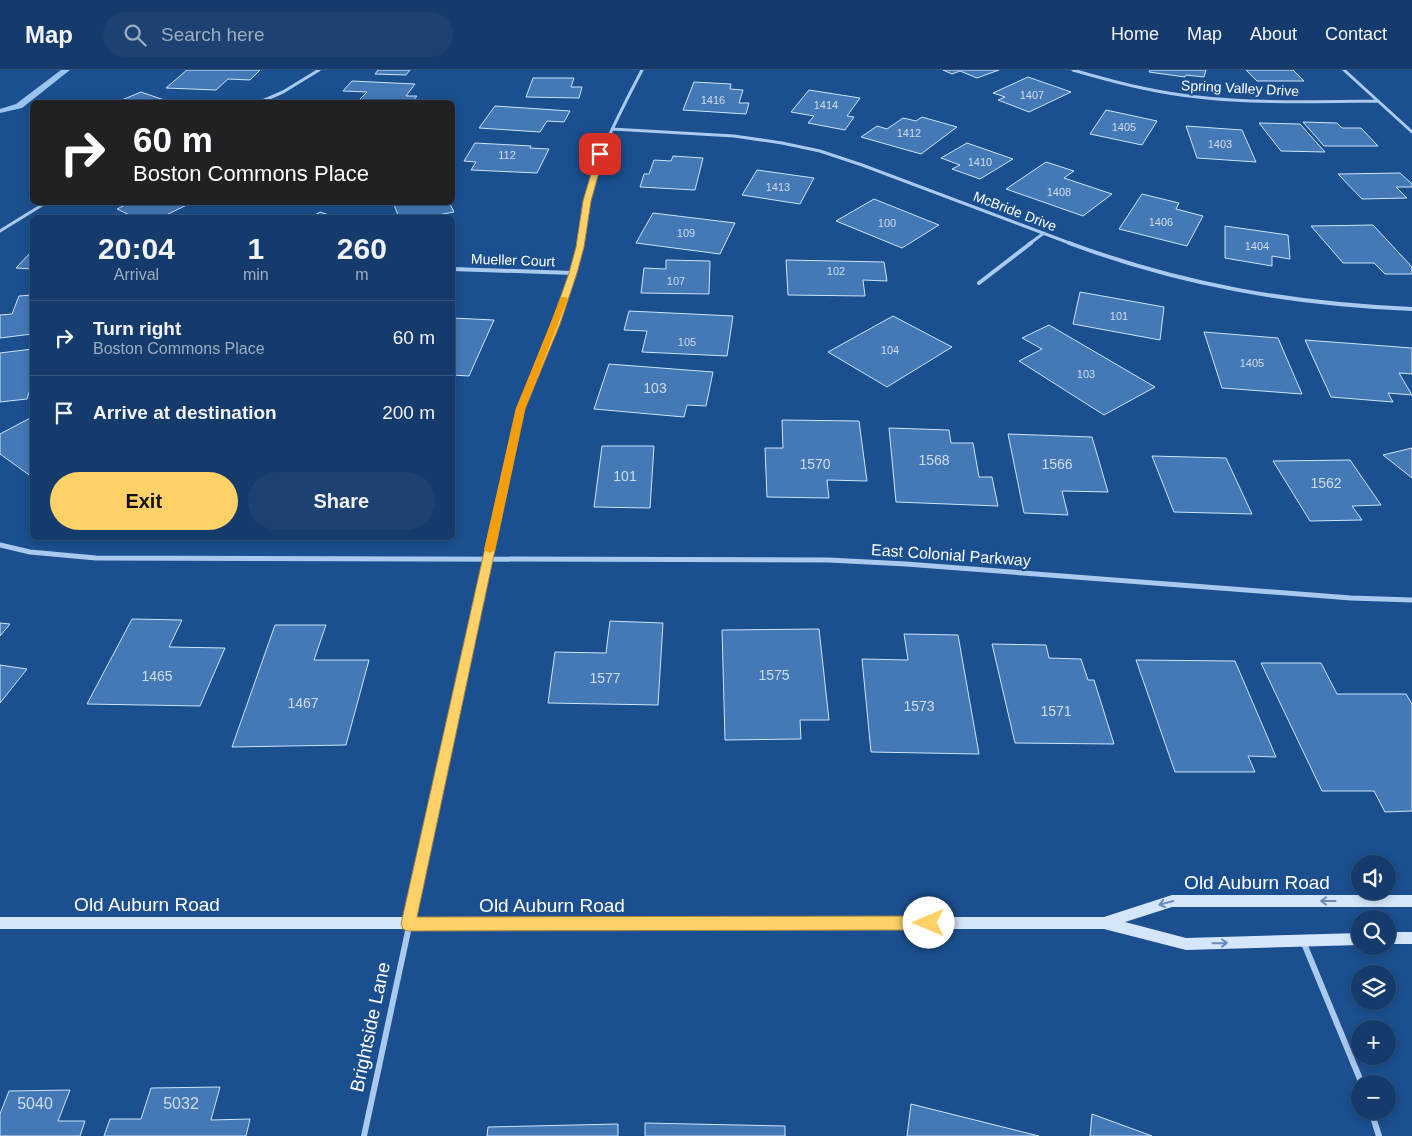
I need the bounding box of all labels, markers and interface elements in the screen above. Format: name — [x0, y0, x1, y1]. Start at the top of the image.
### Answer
search box — [103, 12, 453, 57]
text: Map — [25, 21, 73, 48]
icon: search — [121, 21, 149, 49]
text: Search here — [161, 24, 265, 45]
text: Home — [1111, 24, 1159, 44]
text: Map — [1187, 24, 1222, 44]
text: About — [1250, 24, 1297, 44]
text: Contact — [1325, 24, 1387, 44]
street label: Spring Valley Drive — [1181, 77, 1300, 99]
house number: 1407 — [1020, 89, 1044, 101]
house number: 1416 — [701, 94, 725, 106]
house number: 1414 — [814, 99, 838, 111]
icon: right — [50, 120, 115, 185]
text: 60 m — [133, 120, 213, 159]
house number: 1405 — [1112, 121, 1136, 133]
house number: 1412 — [897, 127, 921, 139]
pin — [579, 133, 621, 175]
house number: 1403 — [1208, 138, 1232, 150]
icon: arrive — [586, 140, 614, 168]
house number: 112 — [498, 149, 516, 161]
house number: 1410 — [968, 156, 992, 168]
text: Boston Commons Place — [133, 161, 369, 186]
house number: 1413 — [766, 181, 790, 193]
house number: 1408 — [1047, 186, 1071, 198]
street label: McBride Drive — [971, 188, 1059, 234]
house number: 1406 — [1149, 216, 1173, 228]
house number: 100 — [878, 217, 896, 229]
house number: 109 — [677, 227, 695, 239]
text: 20:04 — [98, 232, 175, 265]
text: 1 — [247, 232, 264, 265]
text: 260 — [337, 232, 387, 265]
house number: 1404 — [1245, 240, 1269, 252]
street label: Mueller Court — [471, 251, 555, 269]
house number: 102 — [827, 265, 845, 277]
text: Arrival — [114, 266, 159, 283]
text: min — [243, 266, 269, 283]
text: m — [355, 266, 368, 283]
house number: 107 — [667, 275, 685, 287]
house number: 101 — [1110, 310, 1128, 322]
text: Turn right — [93, 318, 181, 339]
icon: right — [50, 324, 78, 352]
text: 60 m — [393, 327, 435, 348]
house number: 105 — [678, 336, 696, 348]
text: Boston Commons Place — [93, 340, 265, 357]
house number: 104 — [881, 344, 899, 356]
house number: 1405 — [1240, 357, 1264, 369]
house number: 103 — [1077, 368, 1095, 380]
house number: 103 — [643, 380, 667, 396]
icon: arrive — [50, 399, 78, 427]
text: Arrive at destination — [93, 402, 277, 423]
text: 200 m — [382, 402, 435, 423]
house number: 1568 — [918, 452, 950, 468]
house number: 1570 — [799, 456, 831, 472]
house number: 1566 — [1041, 456, 1073, 472]
house number: 101 — [613, 468, 637, 484]
button: Exit — [50, 472, 238, 530]
button: Share — [248, 472, 435, 530]
house number: 1562 — [1310, 475, 1342, 491]
street label: East Colonial Parkway — [871, 541, 1031, 569]
house number: 1575 — [758, 667, 790, 683]
house number: 1465 — [141, 668, 173, 684]
house number: 1577 — [589, 670, 621, 686]
house number: 1467 — [287, 695, 319, 711]
house number: 1573 — [903, 698, 935, 714]
house number: 1571 — [1040, 703, 1072, 719]
map controls — [1351, 855, 1396, 1120]
button: sound — [1351, 855, 1396, 900]
street label: Old Auburn Road — [1184, 872, 1330, 893]
street label: Old Auburn Road — [74, 894, 220, 915]
street label: Old Auburn Road — [479, 895, 625, 916]
position arrow — [902, 896, 954, 948]
one-way arrow — [1321, 896, 1337, 906]
one-way arrow — [1159, 899, 1175, 908]
button: search — [1351, 910, 1396, 955]
one-way arrow — [1212, 938, 1228, 948]
street label: Brightside Lane — [346, 960, 394, 1094]
button: layers — [1351, 965, 1396, 1010]
button: + — [1351, 1020, 1396, 1065]
button: − — [1351, 1075, 1396, 1120]
house number: 5040 — [17, 1095, 53, 1112]
house number: 5032 — [163, 1095, 199, 1112]

